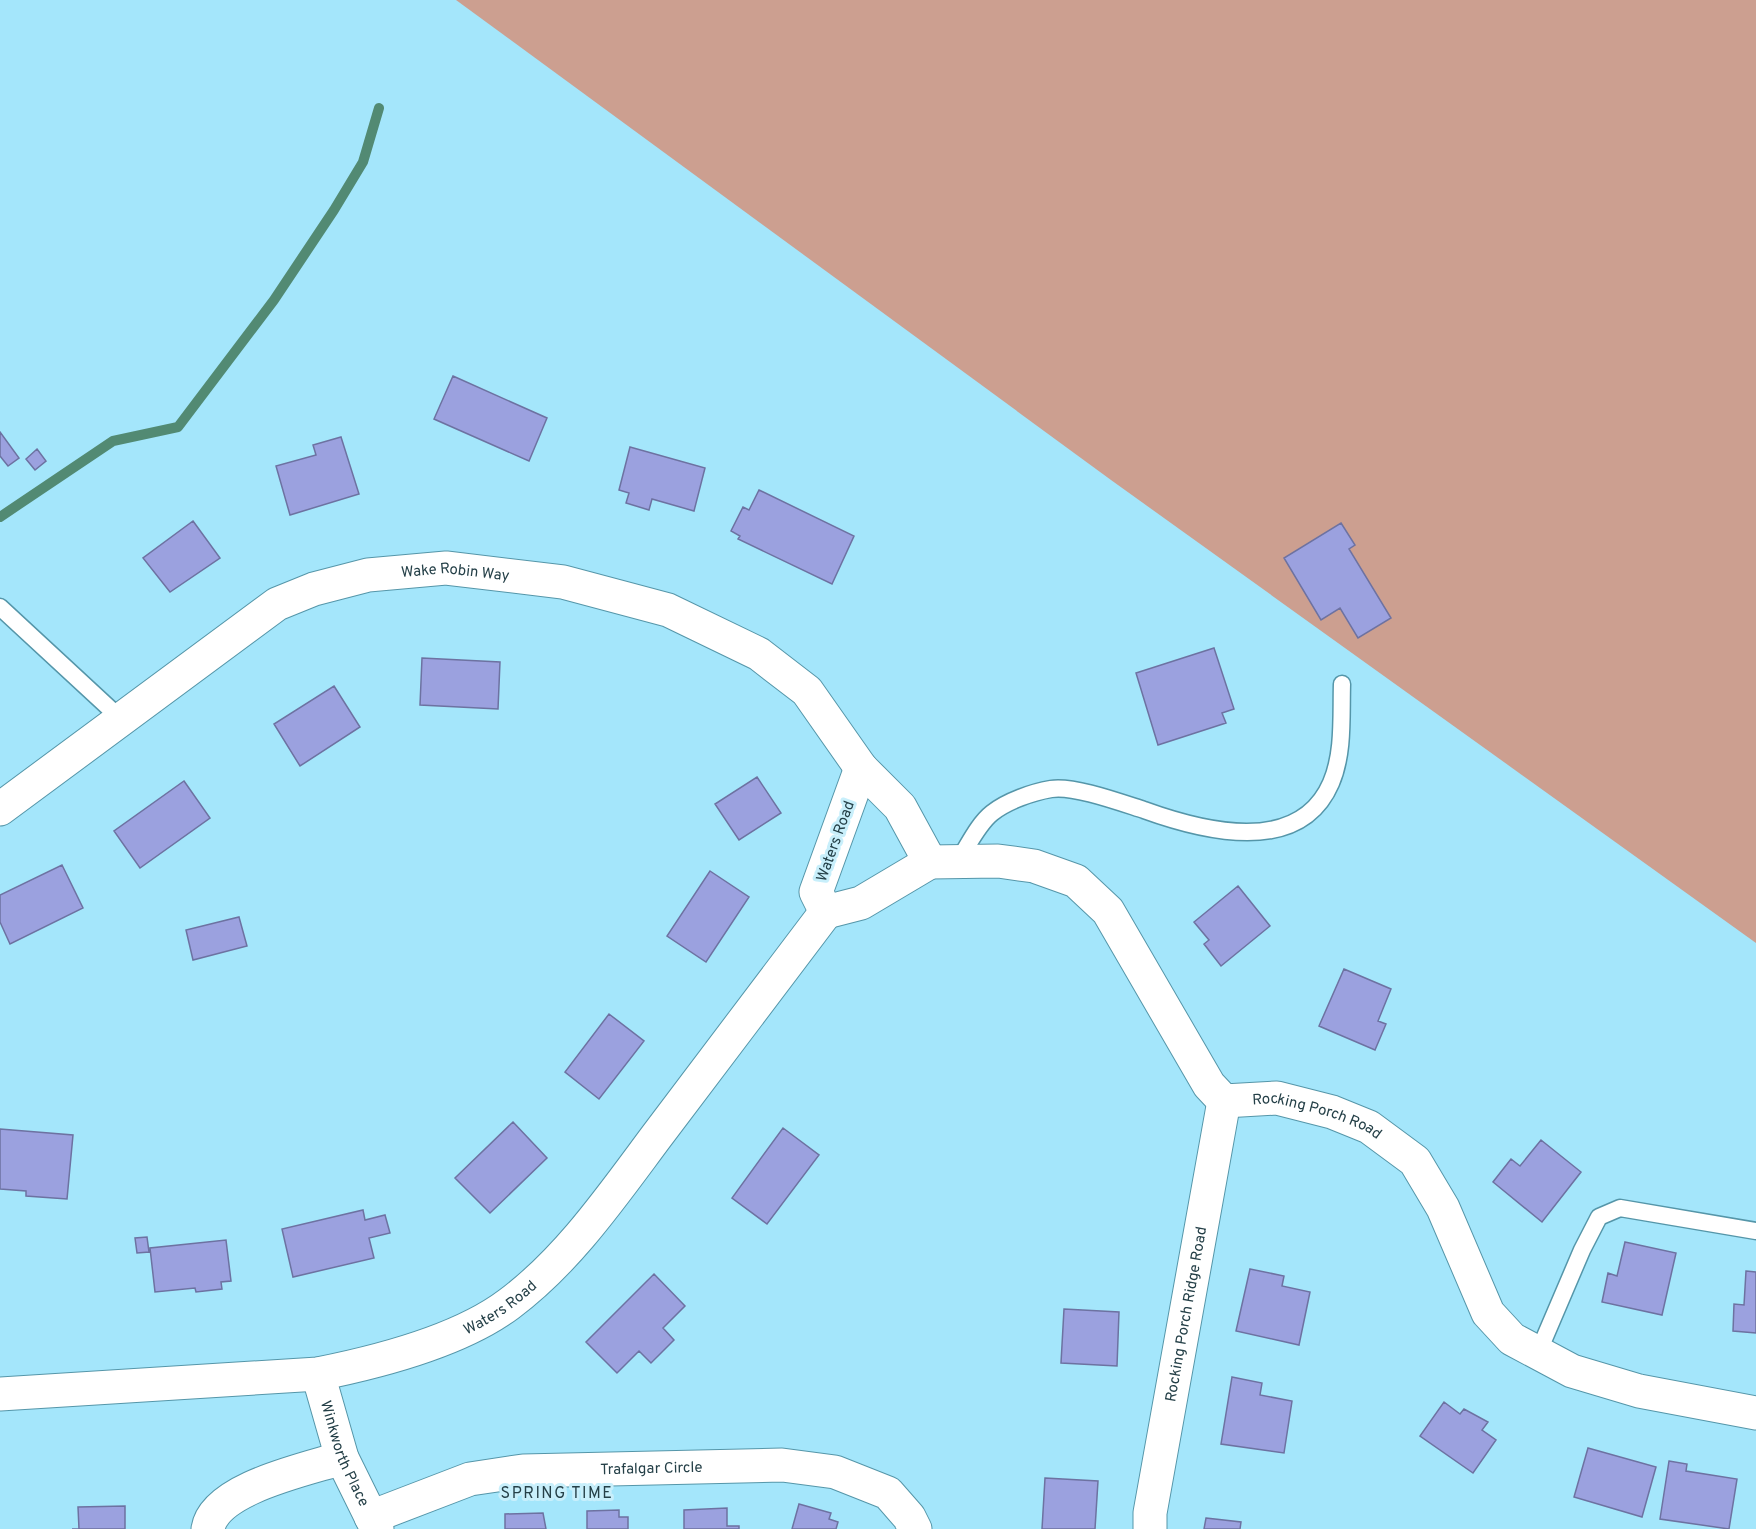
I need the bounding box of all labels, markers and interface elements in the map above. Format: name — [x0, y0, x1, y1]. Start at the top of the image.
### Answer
street label: Wake Robin Way — [400, 560, 511, 587]
street label: Waters Road — [813, 799, 860, 885]
street label: Rocking Porch Road — [1252, 1090, 1385, 1144]
street label: Rocking Porch Ridge Road — [1162, 1225, 1212, 1404]
street label: Waters Road — [461, 1277, 542, 1340]
street label: Winkworth Place — [315, 1399, 372, 1510]
street label: Trafalgar Circle — [600, 1459, 703, 1480]
district label: SPRING TIME — [501, 1484, 613, 1504]

